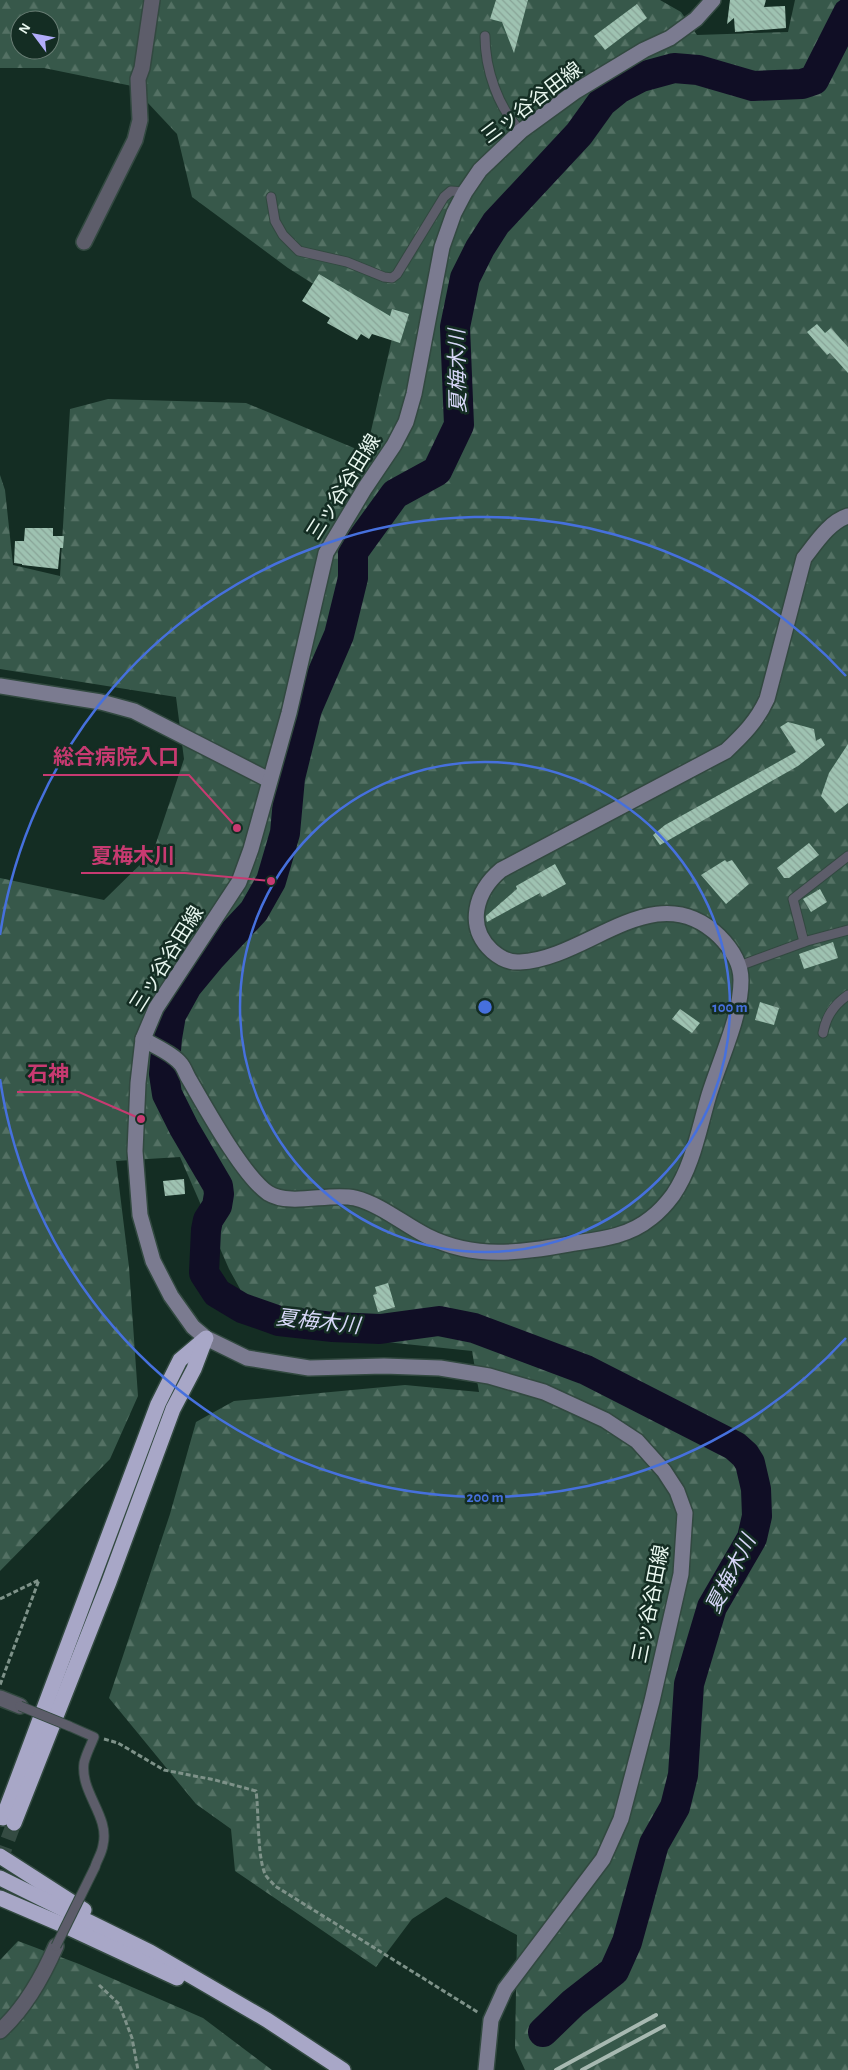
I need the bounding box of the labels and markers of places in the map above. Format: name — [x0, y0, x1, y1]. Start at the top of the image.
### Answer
callout: 総合病院入口 — [43, 739, 189, 775]
callout: 夏梅木川 — [81, 837, 185, 873]
centre of rings — [476, 998, 494, 1016]
callout: 石神 — [17, 1056, 79, 1092]

